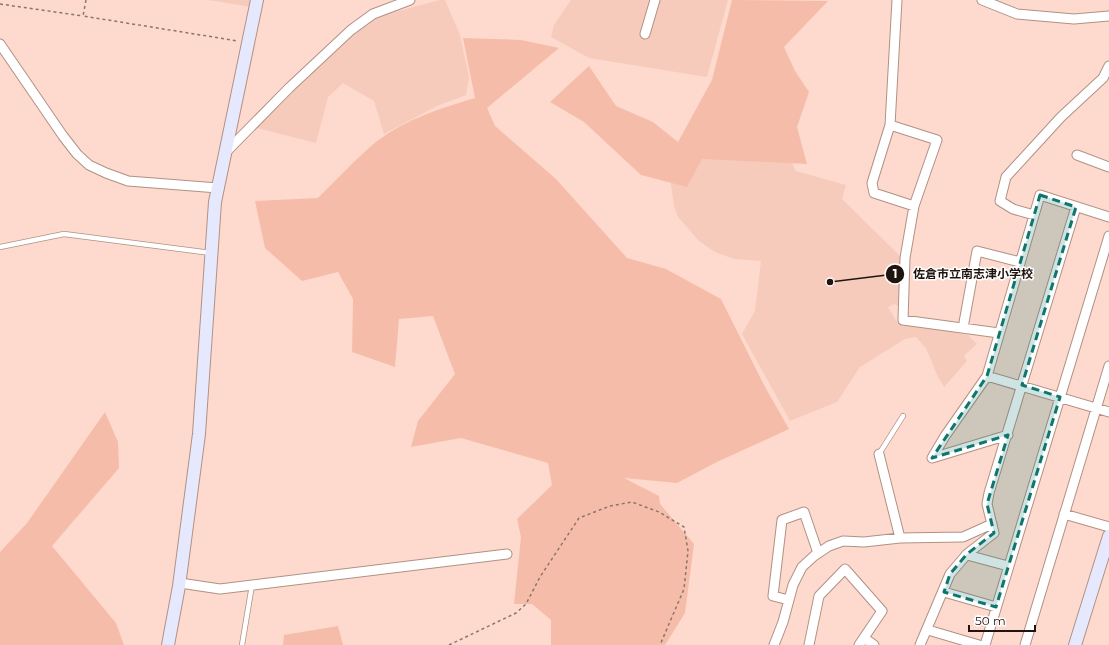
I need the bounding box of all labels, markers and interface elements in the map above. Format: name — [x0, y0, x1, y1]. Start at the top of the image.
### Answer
callout: 佐倉市立南志津小学校 — [885, 262, 1041, 286]
text: 1 — [893, 266, 897, 281]
text: 佐倉市立南志津小学校 — [913, 266, 1033, 281]
scale bar — [969, 607, 1035, 633]
text: 50 m — [975, 613, 1006, 628]

